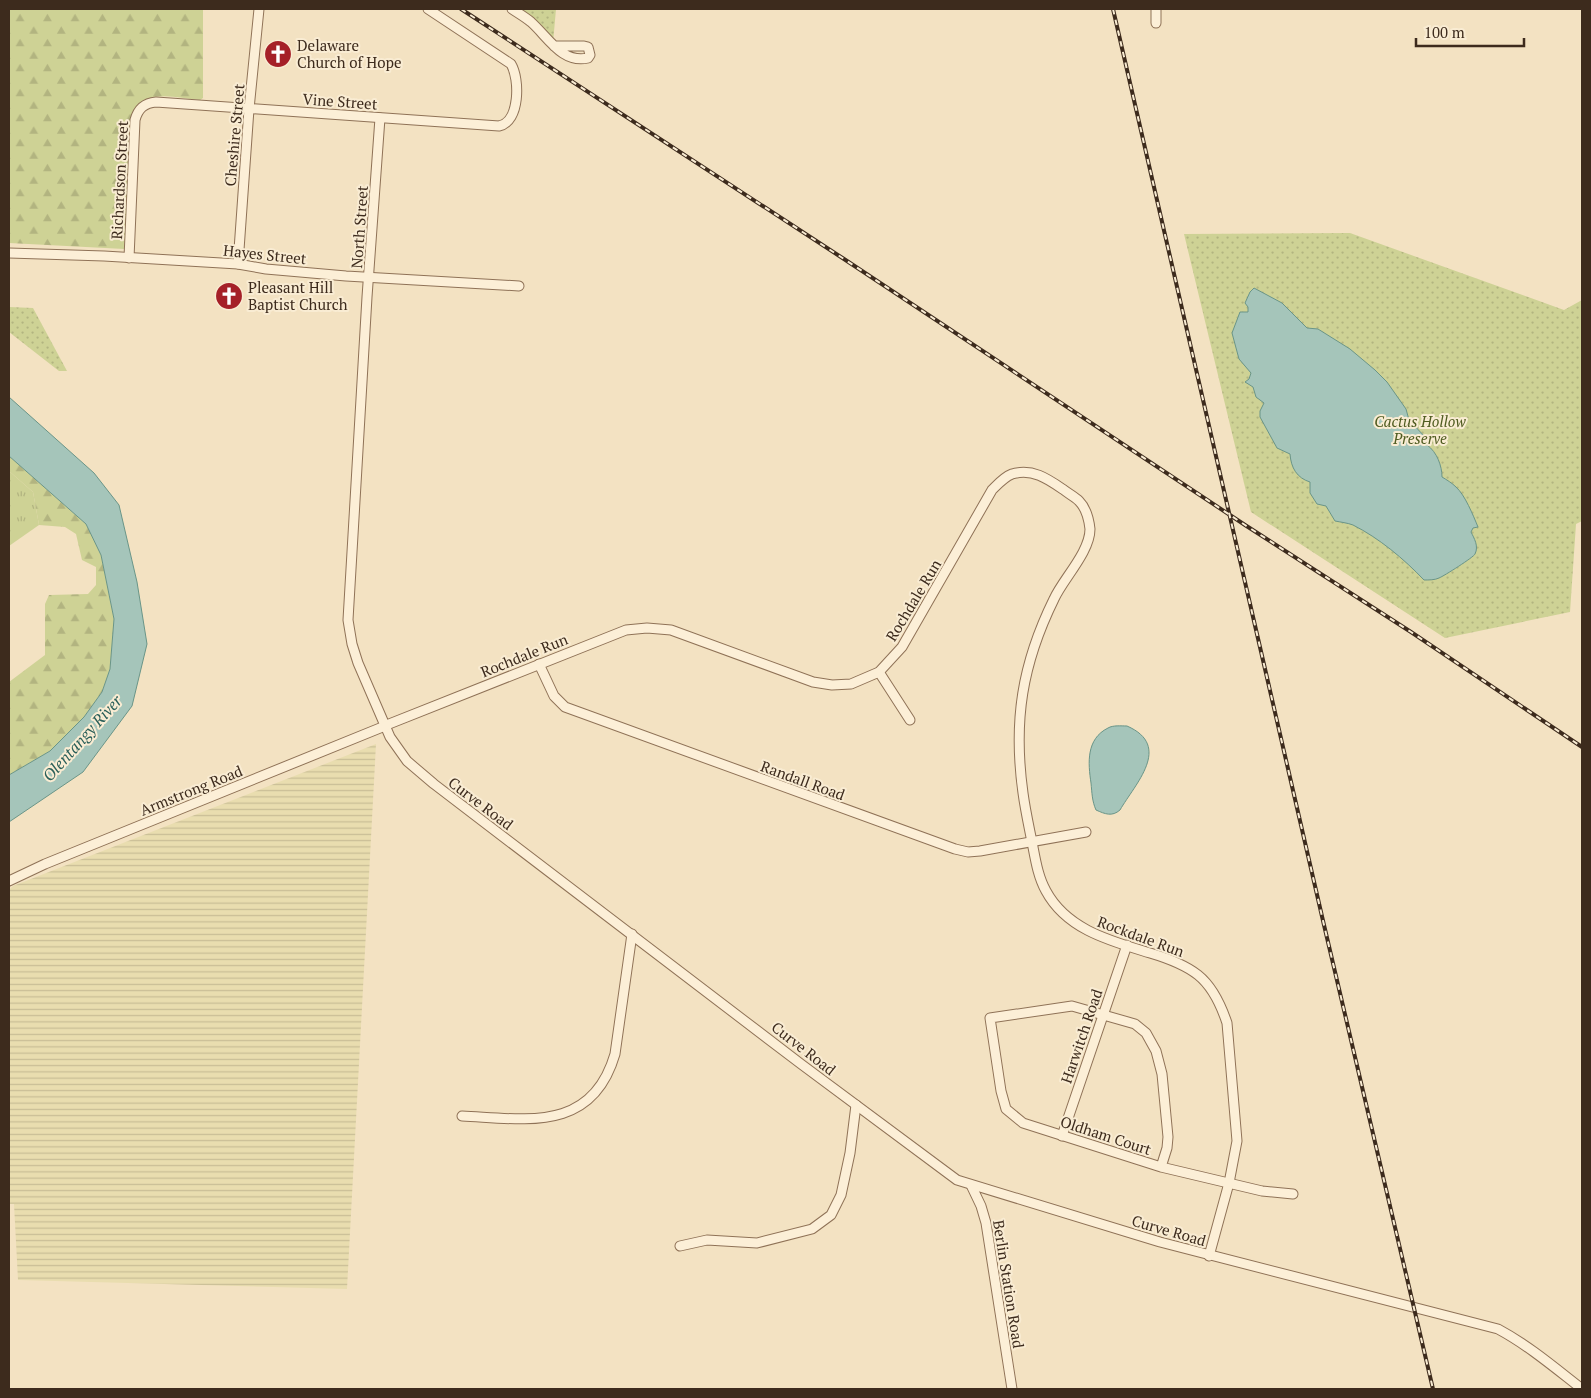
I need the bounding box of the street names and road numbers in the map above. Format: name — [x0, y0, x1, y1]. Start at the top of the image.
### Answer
street label: Cheshire Street — [220, 82, 248, 187]
street label: Vine Street — [302, 88, 378, 114]
street label: Richardson Street — [106, 120, 132, 240]
street label: North Street — [346, 184, 372, 269]
street label: Hayes Street — [222, 240, 308, 268]
street label: Rochdale Run — [881, 555, 945, 645]
street label: Rochdale Run — [478, 628, 570, 682]
street label: Randall Road — [758, 756, 848, 804]
street label: Armstrong Road — [137, 760, 245, 820]
street label: Curve Road — [445, 772, 517, 834]
street label: Rockdale Run — [1095, 911, 1187, 961]
street label: Harwitch Road — [1056, 986, 1106, 1086]
street label: Curve Road — [768, 1017, 840, 1079]
street label: Oldham Court — [1058, 1111, 1154, 1159]
street label: Curve Road — [1130, 1210, 1208, 1250]
street label: Berlin Station Road — [989, 1218, 1029, 1350]

